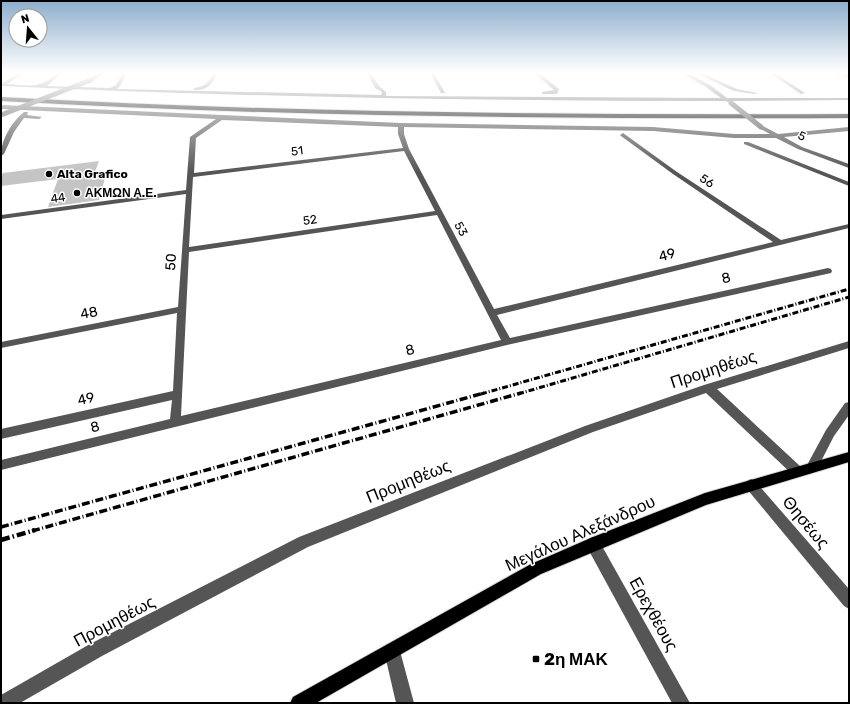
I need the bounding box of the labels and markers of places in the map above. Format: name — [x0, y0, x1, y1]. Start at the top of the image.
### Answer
place label: Alta Grafico — [57, 167, 128, 181]
marker: Alta Grafico — [44, 169, 54, 179]
place label: ΑΚΜΩΝ Α.Ε. — [85, 186, 157, 200]
marker: ΑΚΜΩΝ Α.Ε. — [72, 188, 82, 198]
place label: 2η ΜΑΚ — [544, 649, 608, 669]
marker: 2η ΜΑΚ — [531, 654, 541, 664]

